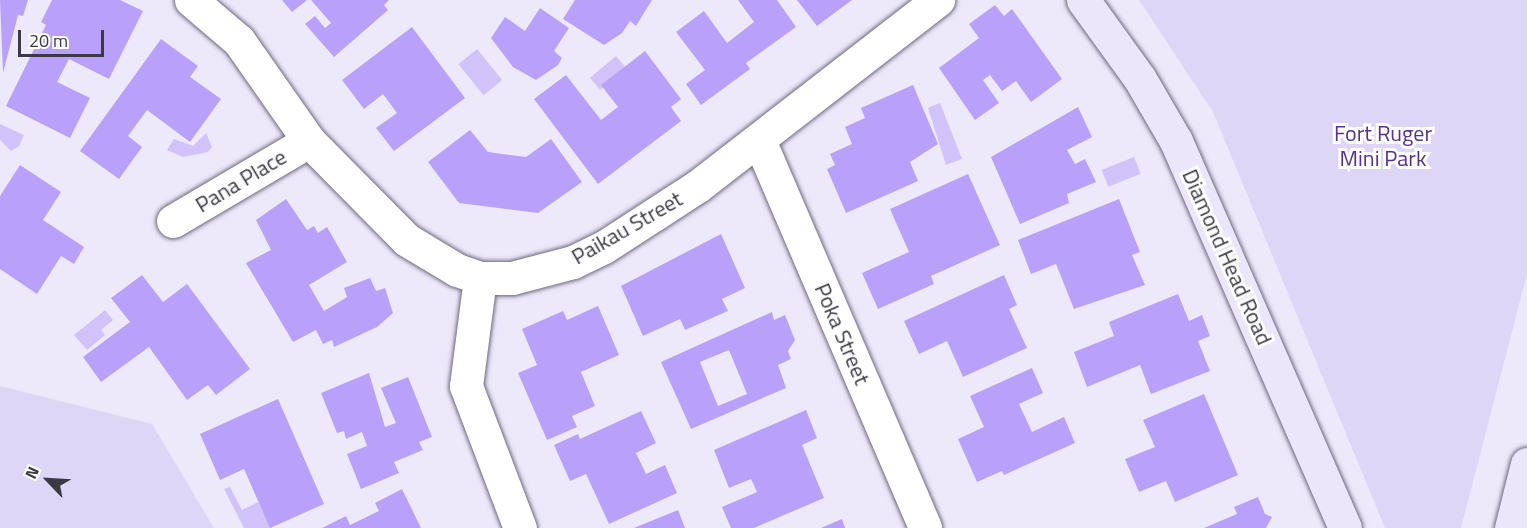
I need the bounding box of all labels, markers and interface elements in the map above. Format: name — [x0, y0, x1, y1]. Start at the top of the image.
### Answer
scale bar — [21, 18, 106, 56]
text: 20 m — [29, 27, 68, 54]
park label: Fort Ruger Mini Park — [1334, 120, 1432, 172]
street label: Pana Place — [191, 144, 291, 218]
street label: Diamond Head Road — [1176, 165, 1278, 349]
street label: Paikau Street — [567, 186, 687, 270]
street label: Poka Street — [809, 279, 875, 389]
north arrow — [18, 450, 78, 510]
text: N — [18, 462, 45, 482]

